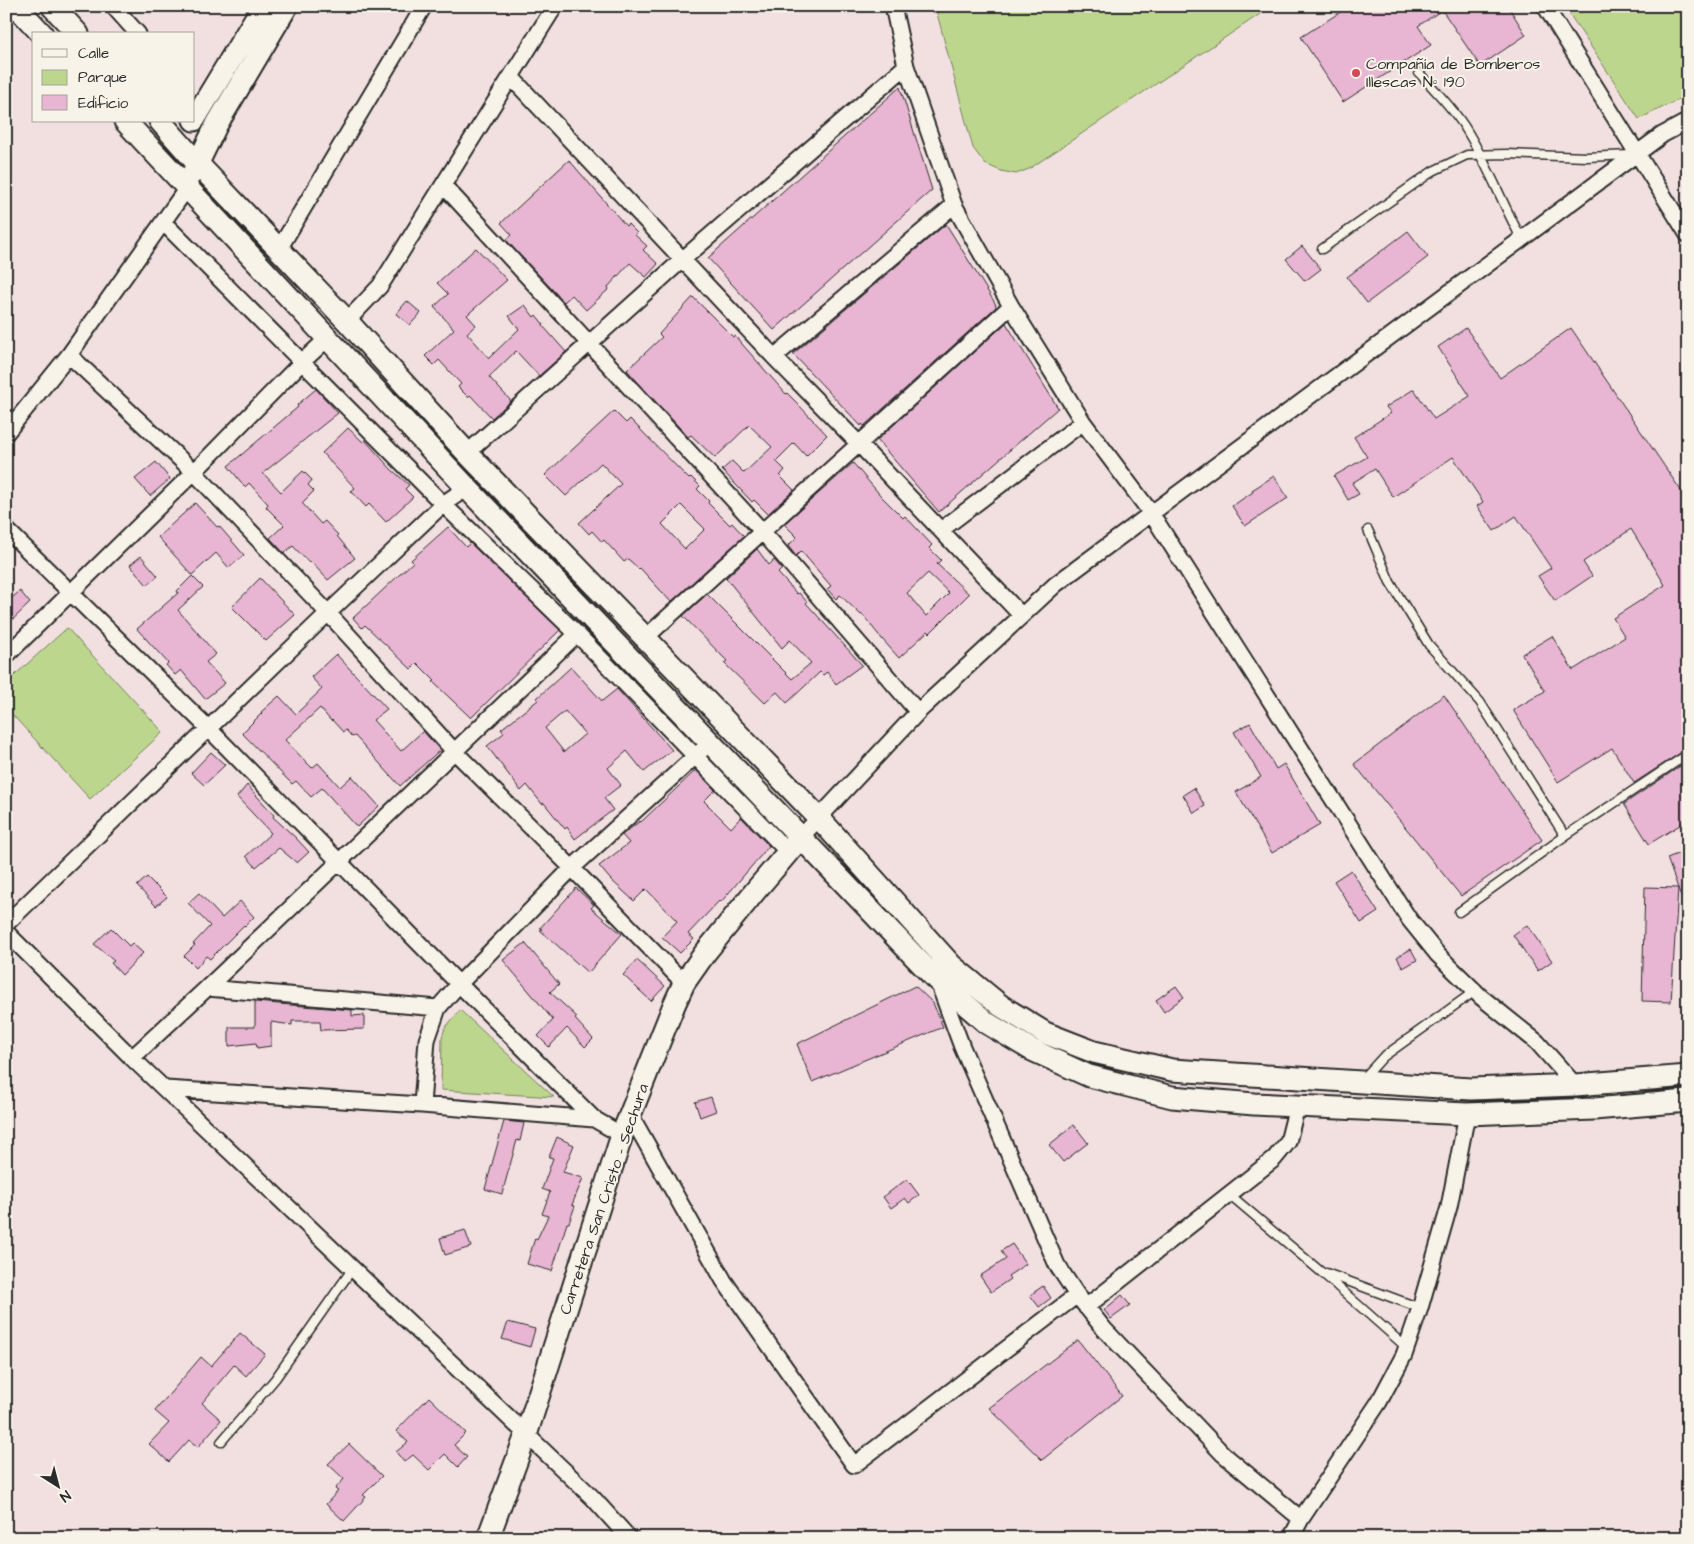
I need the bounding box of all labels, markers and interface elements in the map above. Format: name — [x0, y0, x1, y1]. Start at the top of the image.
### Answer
legend — [32, 32, 195, 122]
text: Calle — [78, 43, 109, 64]
place label: Compañía de Bomberos Illescas Nº 190 — [1366, 53, 1540, 93]
text: Parque — [78, 67, 127, 88]
marker: Compañía de Bomberos Illescas Nº 190 — [1350, 67, 1362, 79]
text: Edificio — [78, 93, 129, 114]
street label: Carretera San Cristo - Sechura — [554, 1081, 654, 1317]
north arrow — [32, 1462, 82, 1512]
text: N — [55, 1485, 74, 1507]

